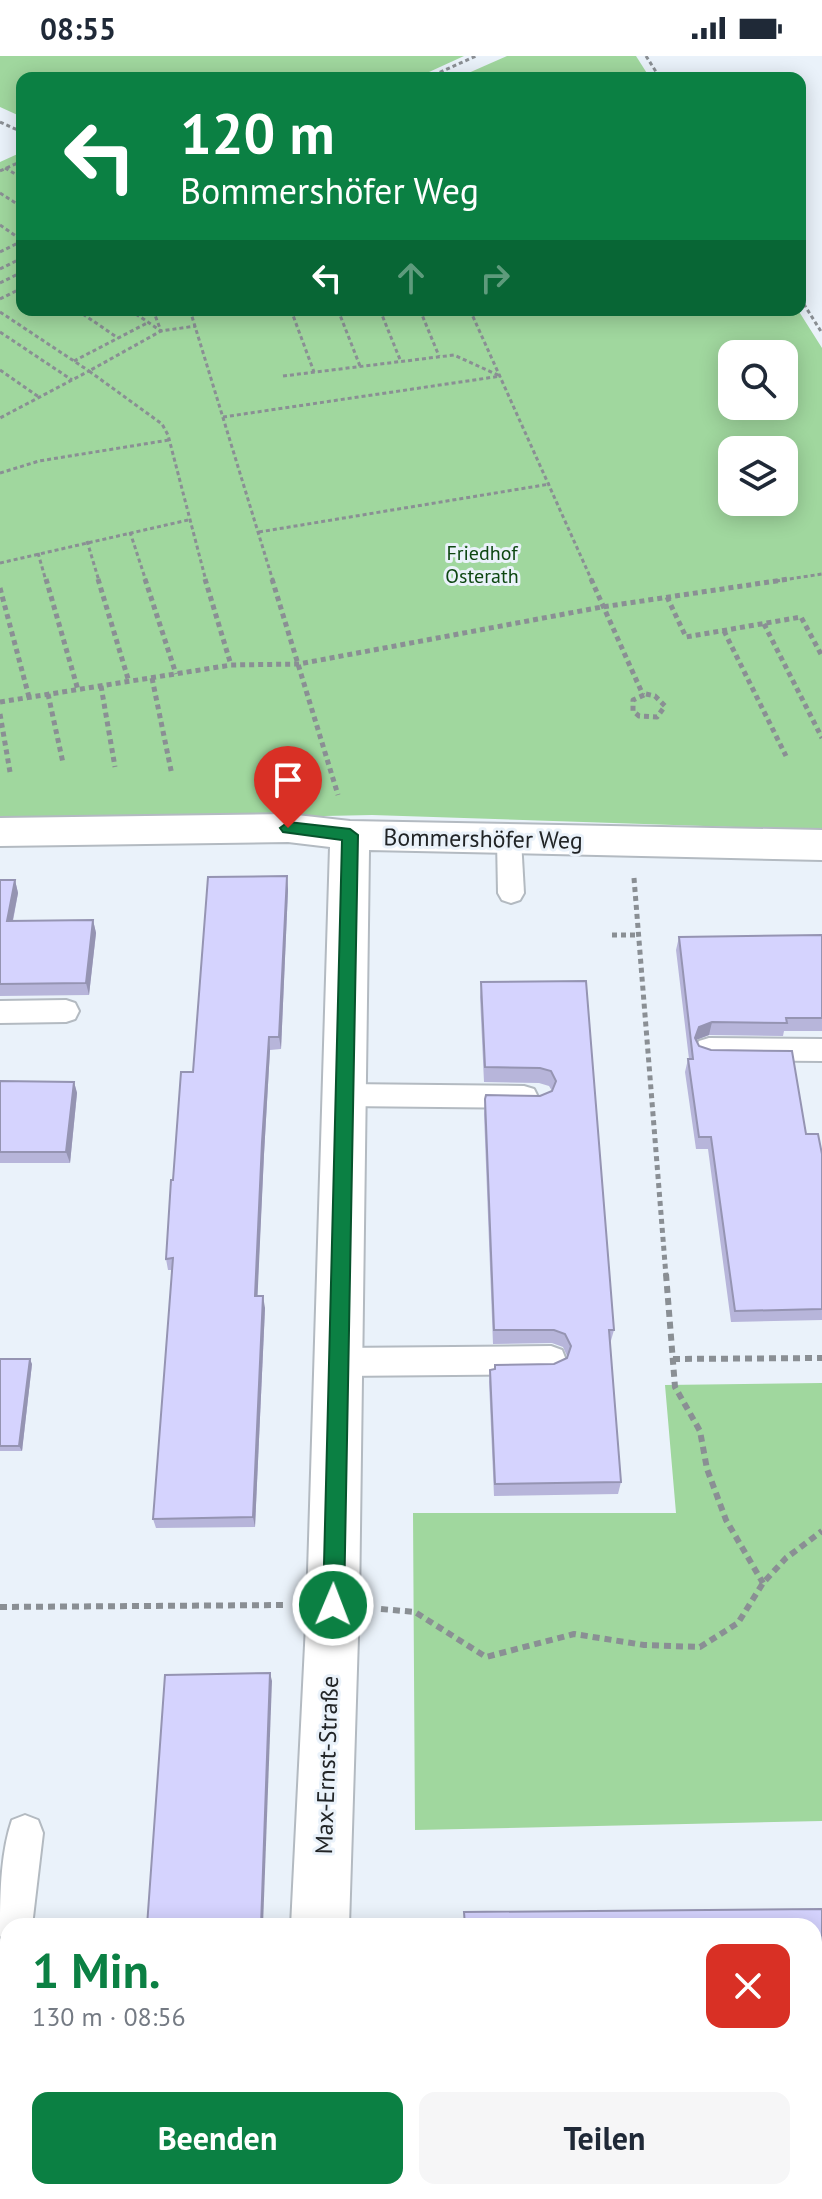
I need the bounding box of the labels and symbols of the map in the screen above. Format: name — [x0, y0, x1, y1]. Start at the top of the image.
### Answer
park label: Friedhof Osterath — [445, 540, 519, 589]
pin — [254, 746, 322, 828]
street label: Bommershöfer Weg — [383, 821, 583, 856]
position arrow — [291, 1563, 375, 1647]
street label: Max-Ernst-Straße — [308, 1675, 345, 1855]

